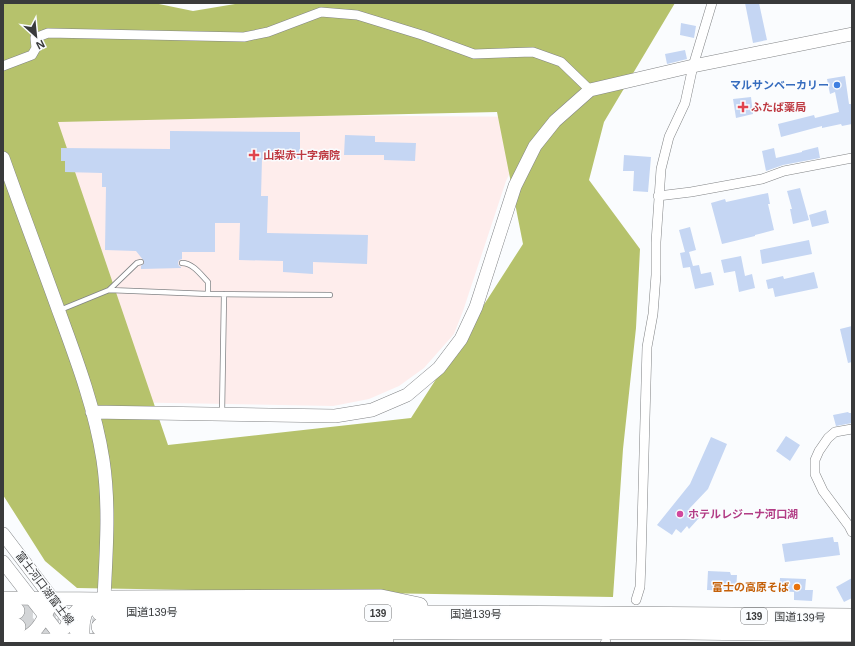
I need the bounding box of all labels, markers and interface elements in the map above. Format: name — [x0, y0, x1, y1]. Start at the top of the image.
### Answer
north arrow — [16, 16, 56, 56]
text: N — [34, 38, 47, 52]
place label: マルサンベーカリー — [730, 79, 829, 91]
marker: マルサンベーカリー — [832, 80, 842, 90]
place label: ふたば薬局 — [751, 101, 806, 113]
marker: ふたば薬局 — [738, 102, 748, 112]
marker: 山梨赤十字病院 — [248, 149, 260, 161]
place label: 山梨赤十字病院 — [263, 149, 340, 161]
place label: ホテルレジーナ河口湖 — [688, 508, 798, 520]
marker: ホテルレジーナ河口湖 — [675, 509, 685, 519]
street label: 富士河口湖富士線 — [14, 549, 76, 627]
place label: 富士の高原そば — [712, 581, 789, 593]
marker: 富士の高原そば — [792, 582, 802, 592]
road number: 139 — [365, 605, 391, 621]
street label: 国道139号 — [126, 606, 178, 618]
street label: 国道139号 — [450, 608, 502, 620]
road number: 139 — [741, 608, 767, 624]
street label: 国道139号 — [774, 611, 826, 623]

